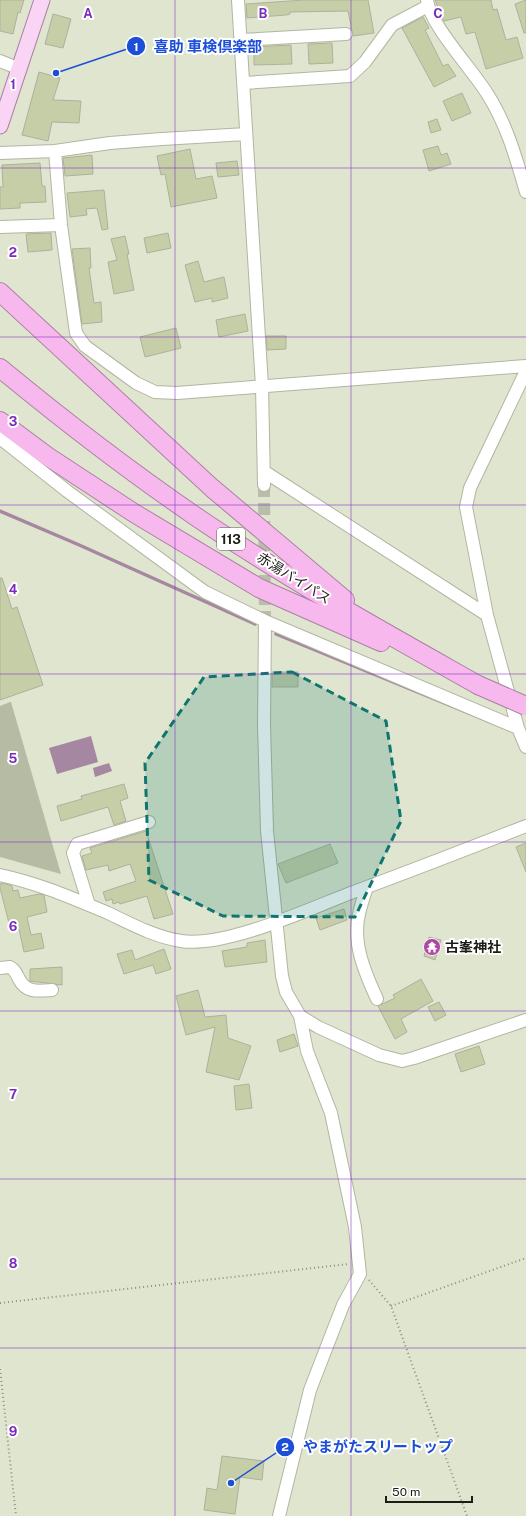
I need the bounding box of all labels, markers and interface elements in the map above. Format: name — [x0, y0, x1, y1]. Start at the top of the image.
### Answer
text: A — [83, 6, 93, 21]
text: B — [259, 6, 268, 21]
text: C — [433, 6, 443, 21]
callout: 喜助 車検倶楽部 — [126, 33, 270, 60]
text: 喜助 車検倶楽部 — [154, 38, 262, 55]
text: 1 — [133, 40, 139, 54]
text: 1 — [10, 77, 16, 92]
text: 2 — [9, 245, 17, 260]
text: 3 — [9, 414, 18, 429]
road number: 113 — [217, 528, 245, 550]
street label: 赤湯バイパス — [254, 549, 334, 607]
text: 4 — [9, 582, 18, 597]
text: 5 — [9, 751, 18, 766]
text: 6 — [9, 919, 18, 934]
temple icon: 古峯神社 — [422, 937, 442, 957]
place label: 古峯神社 — [445, 939, 501, 955]
text: 7 — [9, 1087, 17, 1102]
text: 8 — [9, 1256, 18, 1271]
text: 9 — [9, 1424, 17, 1439]
callout: やまがたスリートップ — [275, 1433, 461, 1460]
text: やまがたスリートップ — [303, 1438, 453, 1455]
text: 2 — [281, 1440, 289, 1454]
scale bar — [386, 1478, 472, 1504]
text: 50 m — [392, 1485, 420, 1499]

